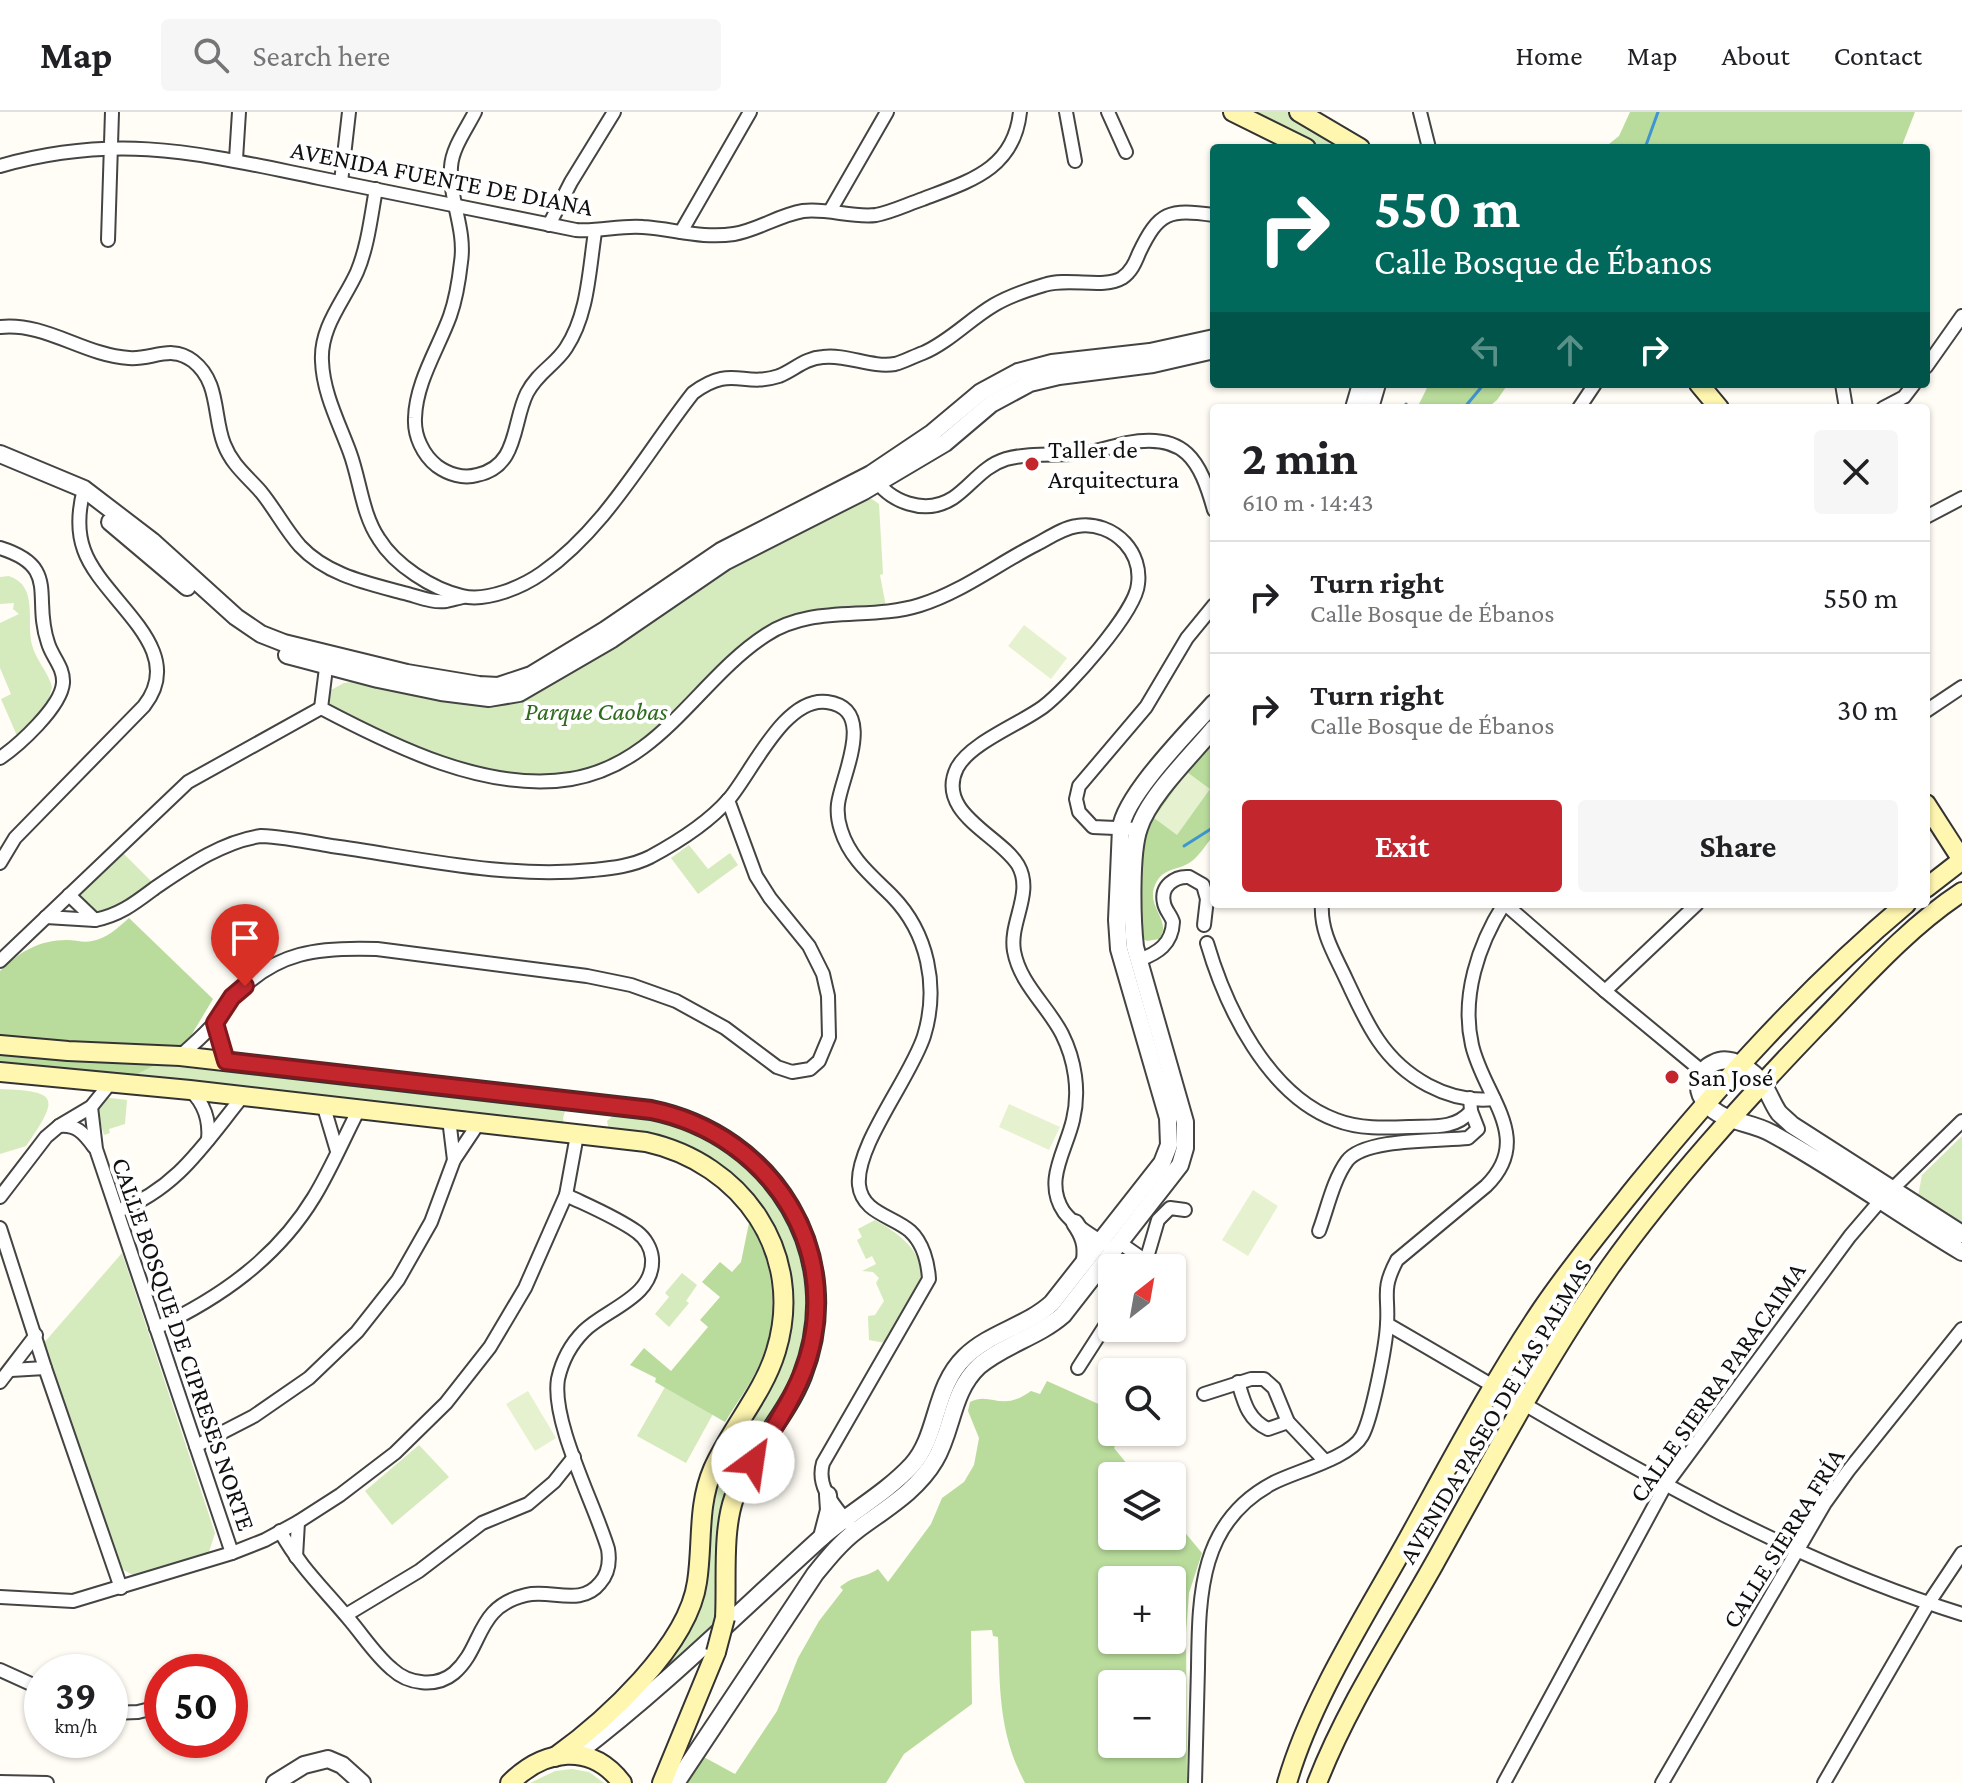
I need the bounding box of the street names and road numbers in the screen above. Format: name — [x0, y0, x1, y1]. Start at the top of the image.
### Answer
street label: AVENIDA FUENTE DE DIANA — [288, 135, 596, 222]
street label: CALLE BOSQUE DE CIPRESES NORTE — [106, 1154, 261, 1535]
street label: AVENIDA PASEO DE LAS PALMAS — [1393, 1254, 1598, 1569]
street label: CALLE SIERRA PARACAIMA — [1624, 1257, 1811, 1508]
street label: CALLE SIERRA FRÍA — [1716, 1443, 1851, 1634]

